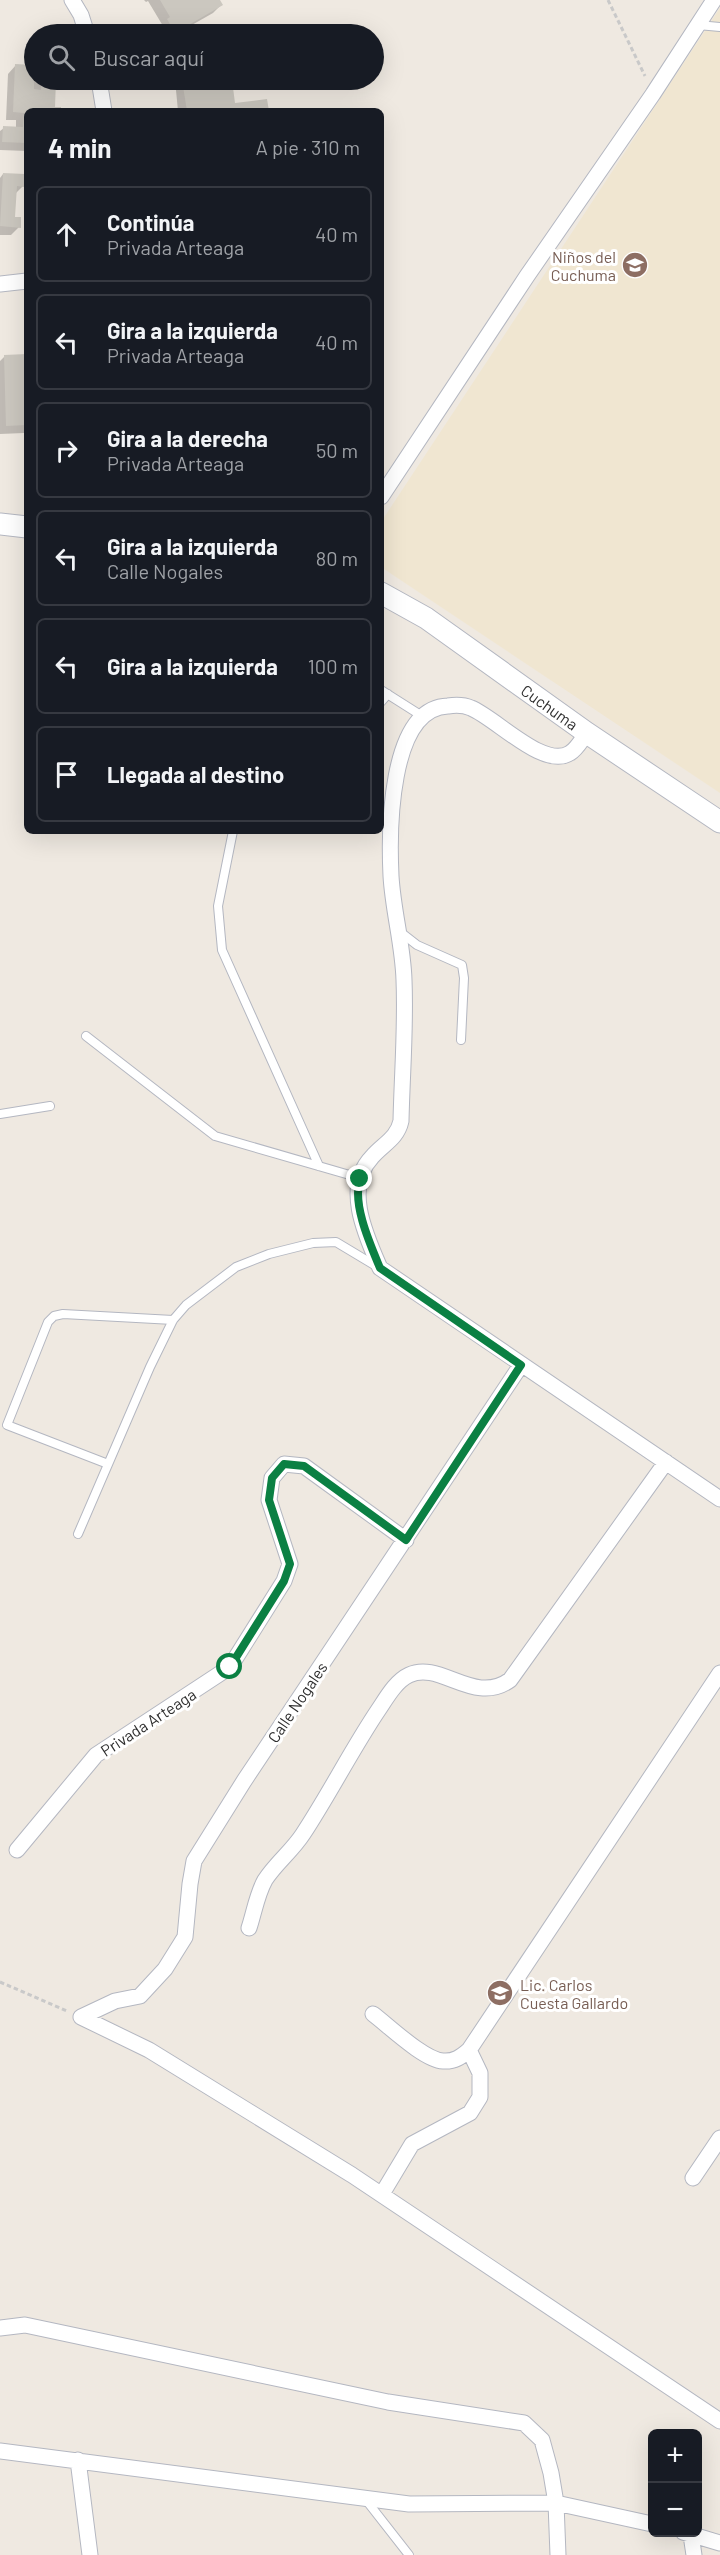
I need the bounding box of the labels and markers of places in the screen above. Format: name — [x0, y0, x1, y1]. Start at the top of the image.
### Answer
place label: Niños del Cuchuma — [551, 247, 616, 284]
school or university icon: Niños del Cuchuma — [620, 250, 650, 280]
place label: Lic. Carlos Cuesta Gallardo — [520, 1975, 628, 2012]
school or university icon: Lic. Carlos Cuesta Gallardo — [485, 1978, 515, 2008]

